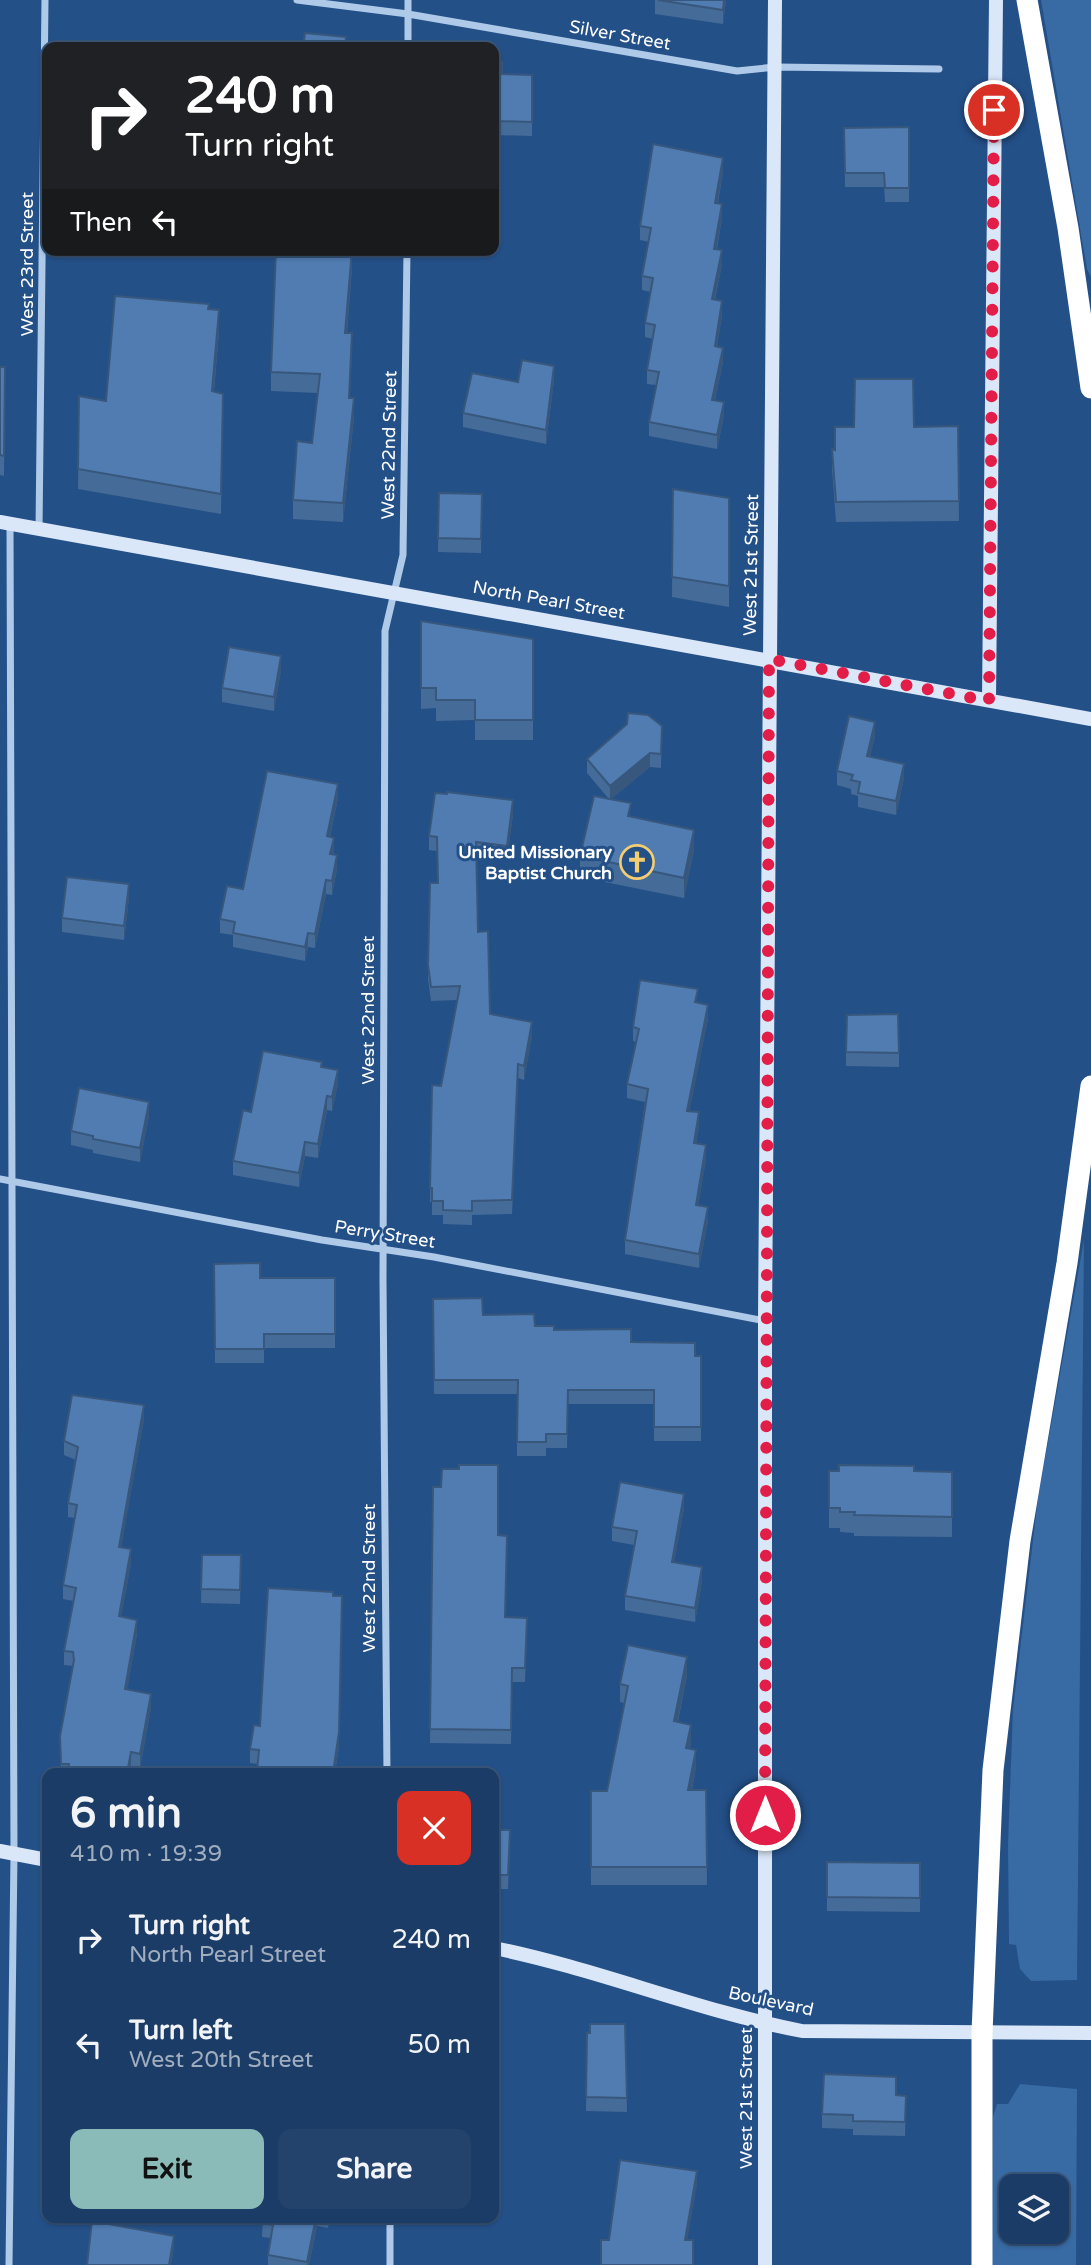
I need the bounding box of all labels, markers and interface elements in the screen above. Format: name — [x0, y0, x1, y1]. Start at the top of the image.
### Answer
street label: Silver Street — [568, 15, 673, 55]
text: 240 m — [185, 67, 335, 126]
icon: right — [70, 70, 161, 161]
pin — [964, 80, 1024, 140]
icon: arrive — [975, 91, 1013, 129]
text: Turn right — [185, 127, 334, 165]
street label: West 23rd Street — [16, 192, 38, 336]
icon: left — [146, 203, 184, 241]
text: Then — [70, 207, 132, 238]
street label: West 22nd Street — [377, 370, 401, 520]
street label: West 21st Street — [739, 494, 763, 636]
street label: North Pearl Street — [471, 576, 627, 624]
place label: United Missionary Baptist Church — [458, 841, 612, 884]
church icon: United Missionary Baptist Church — [618, 843, 656, 881]
street label: West 22nd Street — [357, 936, 379, 1084]
street label: Perry Street — [333, 1215, 437, 1253]
street label: West 22nd Street — [358, 1504, 380, 1652]
position arrow — [728, 1778, 802, 1852]
text: 6 min — [70, 1788, 182, 1839]
button: close — [397, 1791, 471, 1865]
text: 410 m · 19:39 — [70, 1840, 222, 1868]
text: Turn right — [129, 1910, 250, 1941]
icon: right — [70, 1921, 108, 1959]
text: 240 m — [391, 1924, 471, 1955]
text: North Pearl Street — [129, 1941, 326, 1969]
street label: Boulevard — [726, 1981, 816, 2021]
text: Turn left — [129, 2015, 232, 2046]
icon: left — [70, 2026, 108, 2064]
street label: West 21st Street — [735, 2027, 757, 2169]
text: 50 m — [408, 2029, 471, 2060]
text: West 20th Street — [129, 2046, 313, 2074]
button: Exit — [70, 2129, 264, 2209]
button: Share — [278, 2129, 471, 2209]
map controls — [999, 2174, 1069, 2244]
button: layers — [999, 2174, 1069, 2244]

